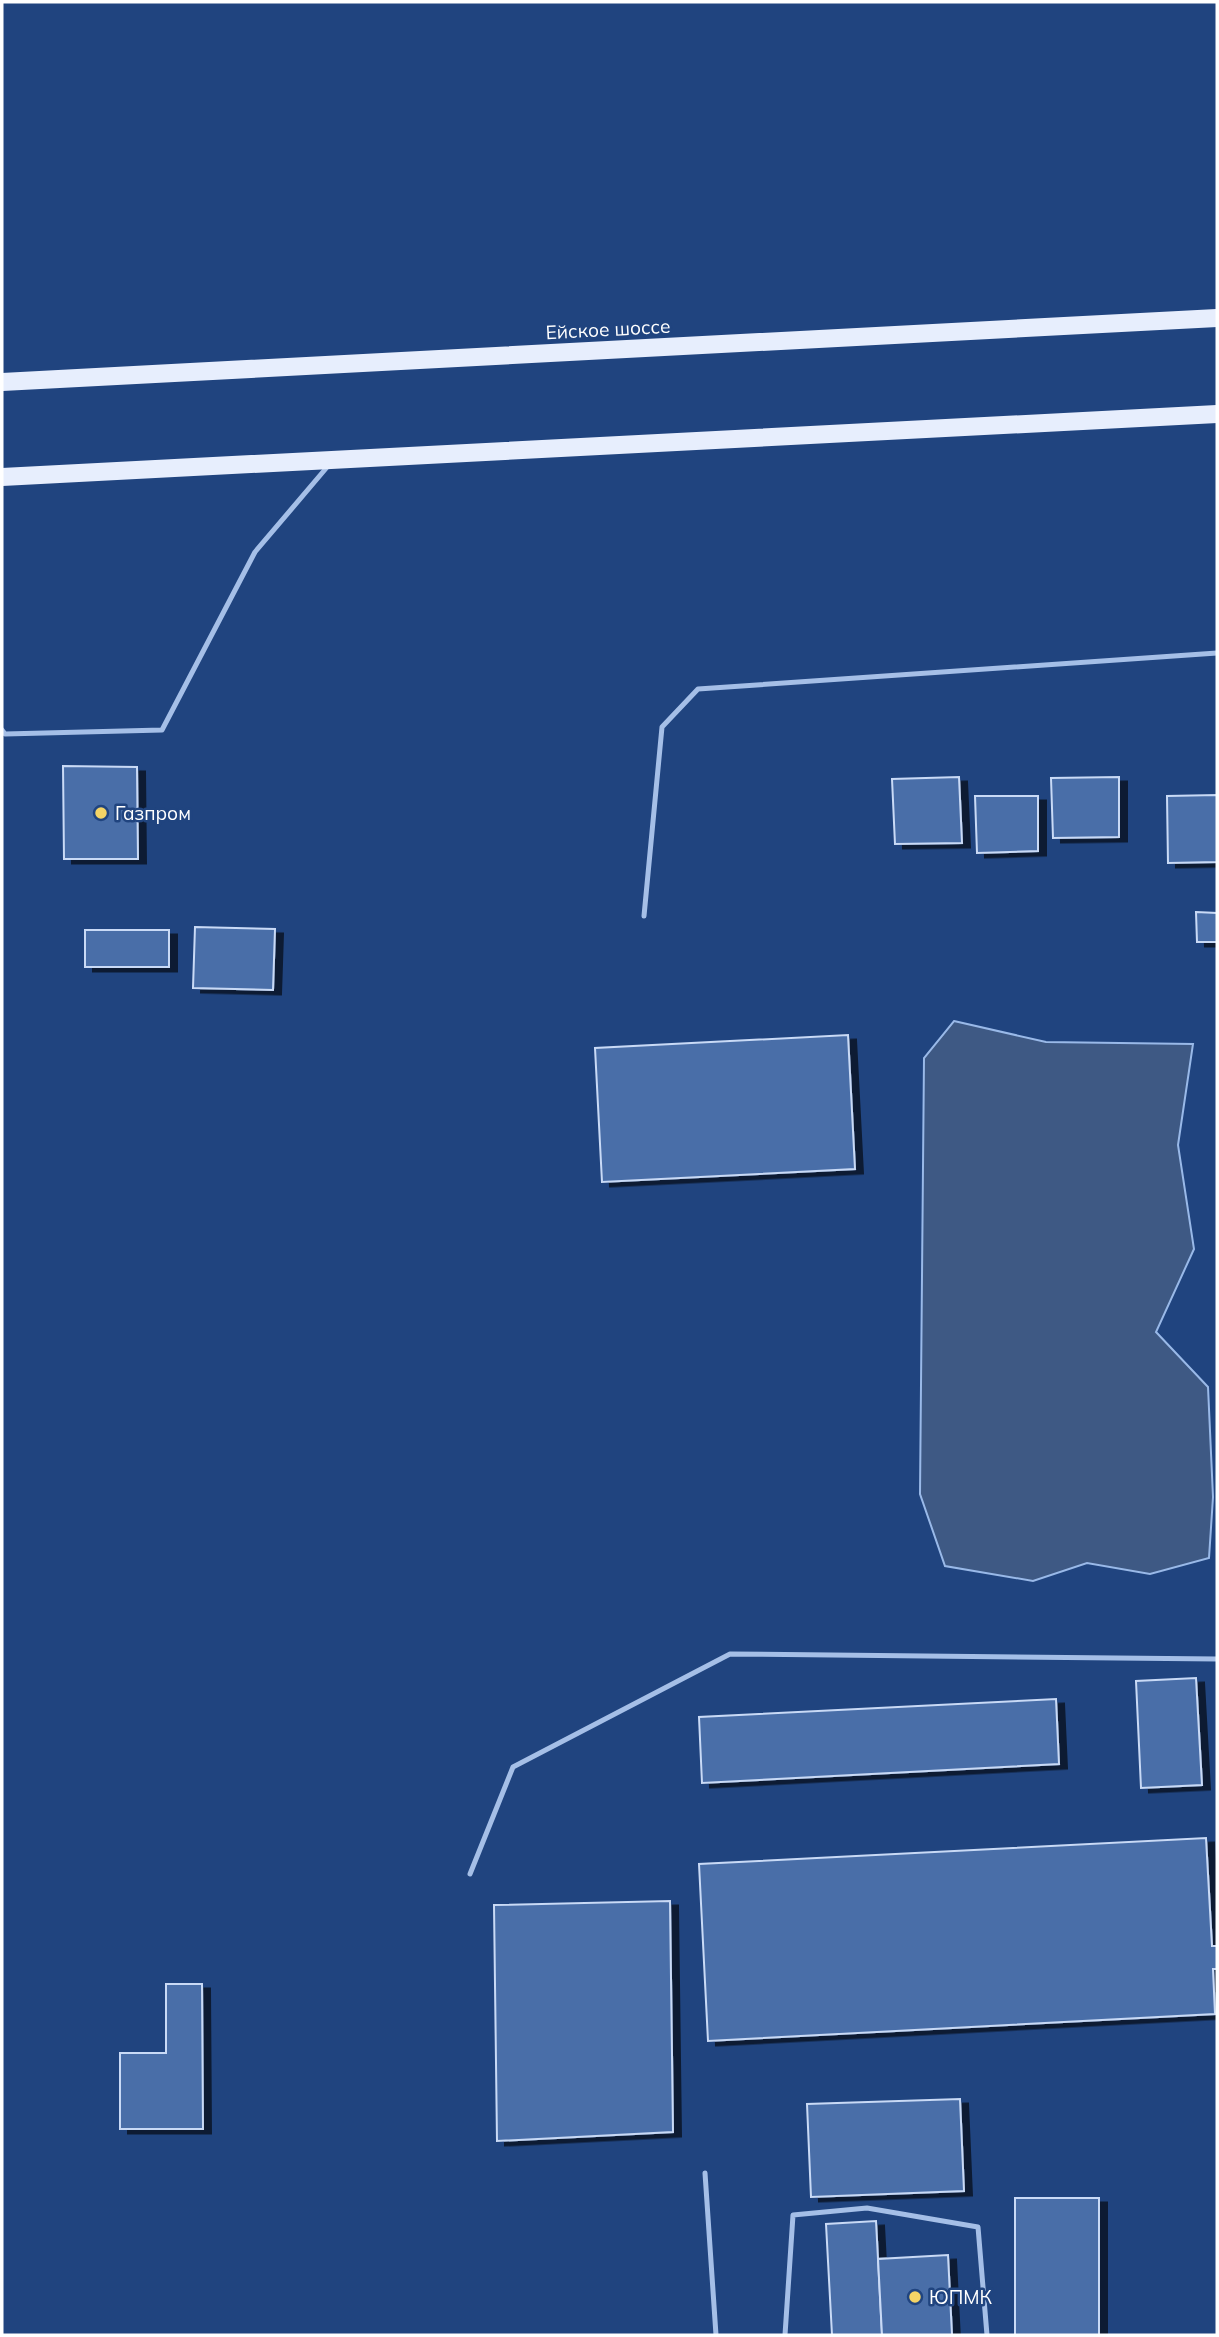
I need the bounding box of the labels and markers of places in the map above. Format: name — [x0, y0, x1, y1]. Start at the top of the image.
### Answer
place label: Газпром — [115, 801, 191, 825]
marker: Газпром — [93, 805, 109, 821]
place label: ЮПМК — [929, 2285, 993, 2309]
marker: ЮПМК — [907, 2289, 923, 2305]

